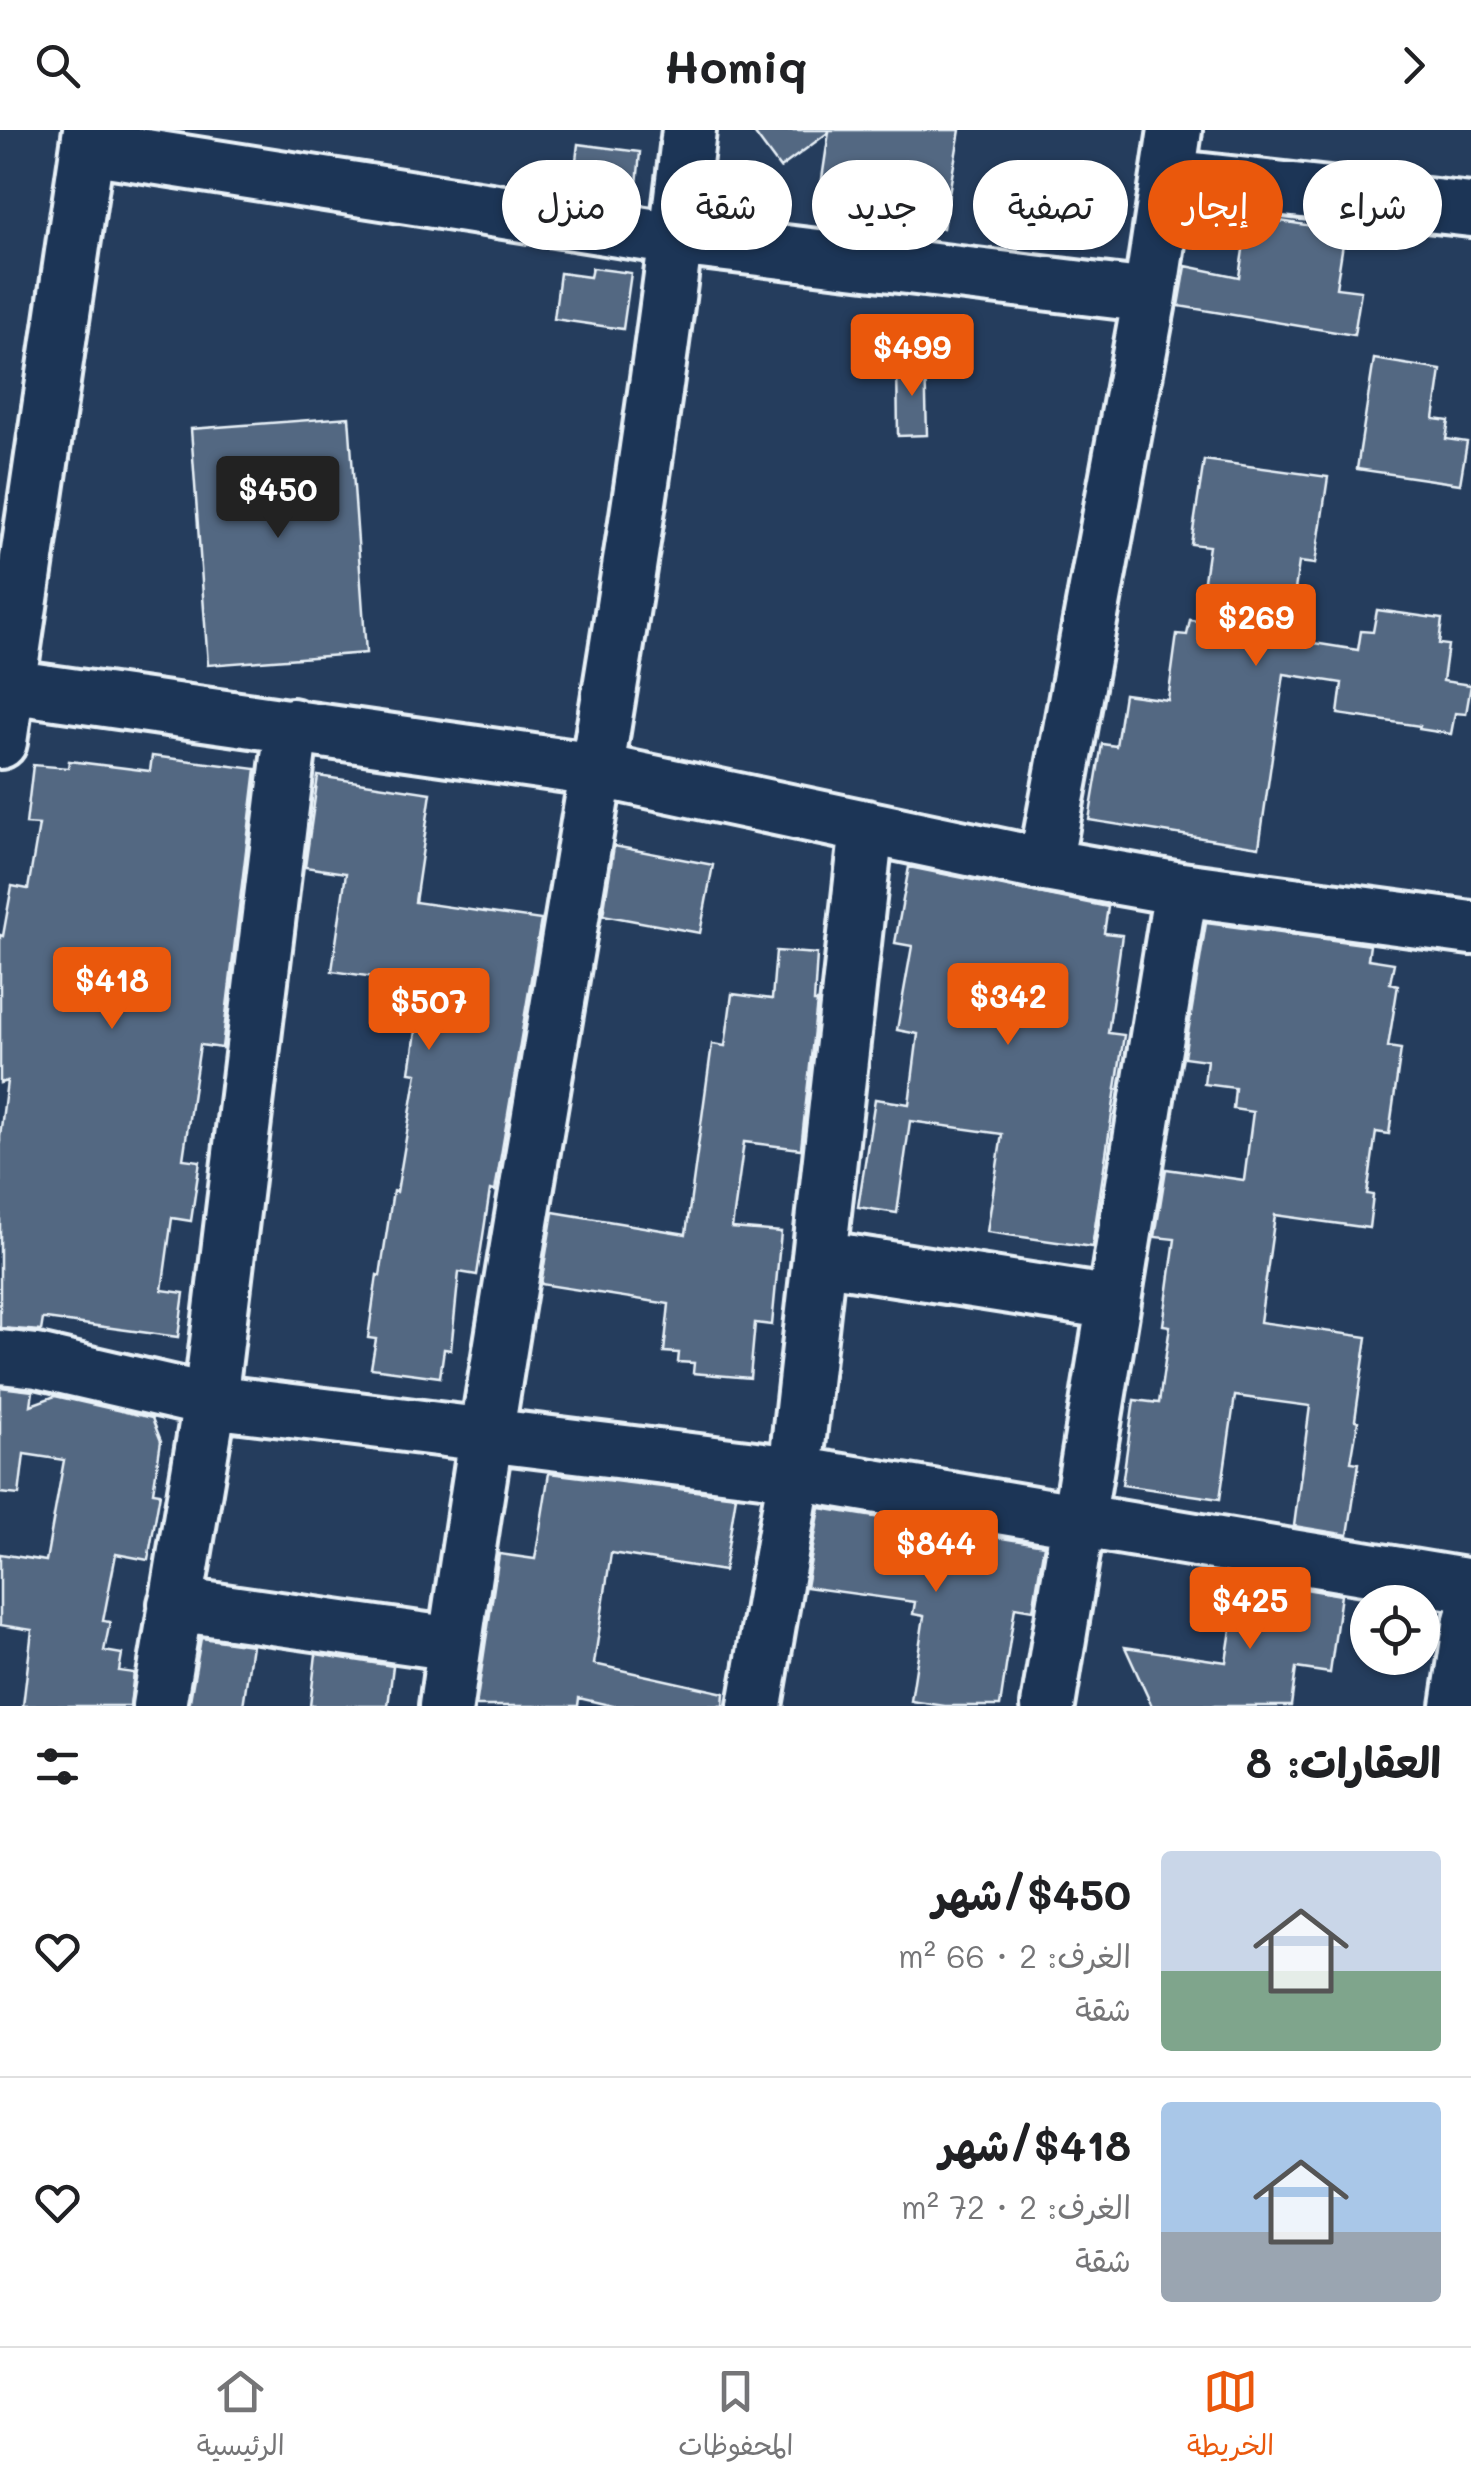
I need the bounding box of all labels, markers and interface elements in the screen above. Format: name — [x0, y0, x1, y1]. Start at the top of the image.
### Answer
text: Homiq — [664, 36, 807, 94]
icon: search — [30, 38, 85, 93]
icon: forward — [1386, 38, 1441, 93]
chip: منزل — [502, 160, 641, 250]
chip: شقة — [661, 160, 792, 250]
chip: جديد — [812, 160, 953, 250]
chip: تصفية — [973, 160, 1128, 250]
chip: إيجار — [1148, 160, 1283, 250]
chip: شراء — [1303, 160, 1442, 250]
pin: $499 — [853, 314, 971, 399]
text: $499 — [873, 325, 951, 367]
pin: $450 — [219, 456, 337, 541]
text: $450 — [238, 467, 318, 509]
pin: $269 — [1197, 584, 1315, 669]
text: $269 — [1218, 595, 1294, 637]
pin: $418 — [53, 947, 171, 1032]
text: $418 — [75, 958, 149, 1000]
pin: $342 — [949, 963, 1067, 1048]
pin: $507 — [370, 968, 488, 1053]
text: $342 — [969, 974, 1047, 1016]
text: $507 — [391, 979, 467, 1021]
pin: $844 — [877, 1510, 995, 1595]
text: $844 — [896, 1521, 976, 1563]
pin: $425 — [1191, 1567, 1309, 1652]
text: $425 — [1212, 1578, 1288, 1620]
map controls — [1350, 1585, 1440, 1675]
button: locate — [1350, 1585, 1440, 1675]
text: العقارات: 8 — [1246, 1734, 1441, 1789]
icon: filters — [30, 1739, 85, 1794]
text: $450/شهر — [933, 1866, 1131, 1921]
icon: home — [1241, 1891, 1361, 2011]
icon: heart — [30, 1924, 85, 1979]
text: الغرف: 2 · 66 m² — [898, 1934, 1131, 1976]
text: شقة — [1075, 1987, 1131, 2029]
text: $418/شهر — [939, 2117, 1131, 2172]
icon: home — [1241, 2142, 1361, 2262]
icon: heart — [30, 2175, 85, 2230]
text: الغرف: 2 · 72 m² — [901, 2185, 1131, 2227]
text: شقة — [1075, 2238, 1131, 2280]
tab: الرئيسية — [197, 2364, 285, 2470]
tab: المحفوظات — [678, 2364, 793, 2470]
tab: الخريطة — [1187, 2364, 1274, 2470]

